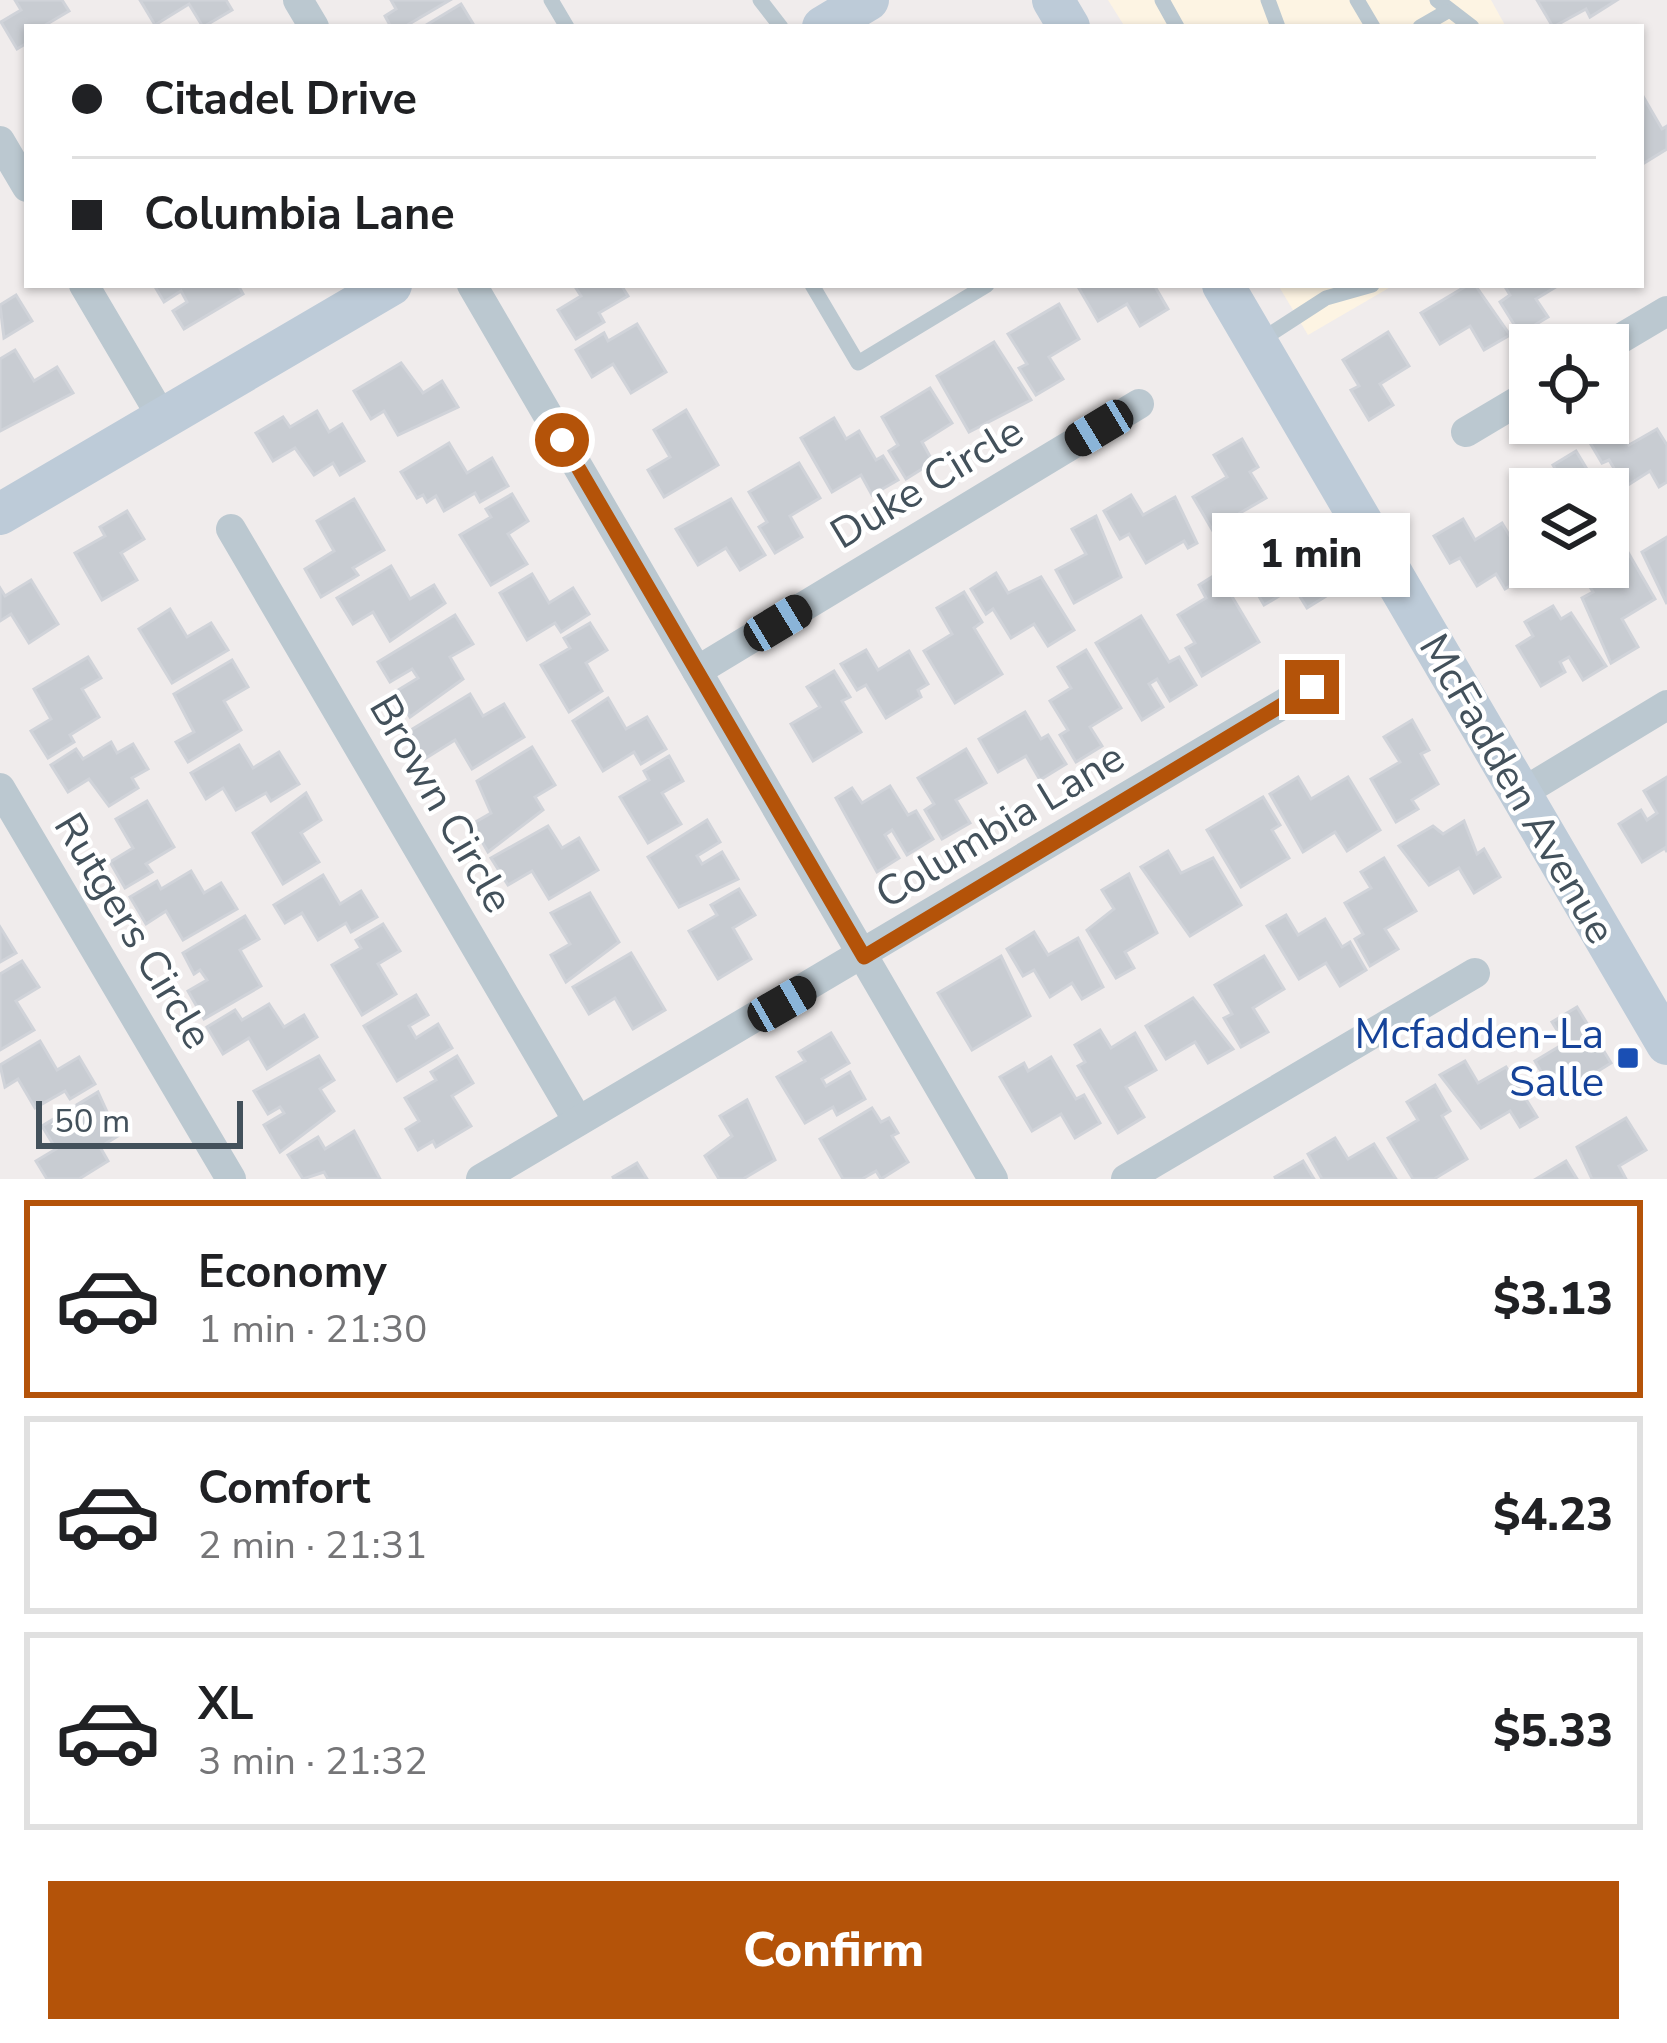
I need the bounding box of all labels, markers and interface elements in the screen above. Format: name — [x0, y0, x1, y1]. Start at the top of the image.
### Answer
text: Citadel Drive — [144, 69, 417, 130]
text: Columbia Lane — [144, 184, 455, 245]
map controls — [1509, 324, 1629, 588]
button: locate — [1509, 324, 1629, 444]
car — [1059, 394, 1139, 462]
street label: Duke Circle — [820, 403, 1034, 563]
route start — [535, 413, 589, 467]
button: layers — [1509, 468, 1629, 588]
callout: 1 min — [1213, 513, 1411, 597]
text: 1 min — [1260, 528, 1362, 581]
car — [738, 589, 818, 657]
street label: McFadden Avenue — [1405, 624, 1629, 954]
route end — [1285, 660, 1339, 714]
street label: Brown Circle — [356, 685, 526, 923]
street label: Columbia Lane — [865, 729, 1135, 923]
street label: Rutgers Circle — [40, 802, 226, 1060]
car — [742, 970, 822, 1038]
place label: Mcfadden-La Salle — [1355, 1006, 1604, 1111]
marker: Mcfadden-La Salle — [1615, 1045, 1641, 1071]
scale bar — [36, 1095, 243, 1148]
text: 50 m — [54, 1099, 130, 1144]
text: Economy — [198, 1242, 387, 1303]
icon: car — [54, 1245, 162, 1353]
text: $3.13 — [1493, 1269, 1613, 1330]
text: 1 min · 21:30 — [198, 1303, 427, 1356]
text: Comfort — [198, 1458, 370, 1519]
icon: car — [54, 1461, 162, 1569]
text: $4.23 — [1493, 1485, 1613, 1546]
text: 2 min · 21:31 — [198, 1519, 427, 1572]
text: XL — [198, 1674, 254, 1735]
icon: car — [54, 1677, 162, 1785]
text: $5.33 — [1493, 1701, 1613, 1762]
text: 3 min · 21:32 — [198, 1735, 427, 1788]
button: Confirm — [48, 1881, 1619, 2019]

